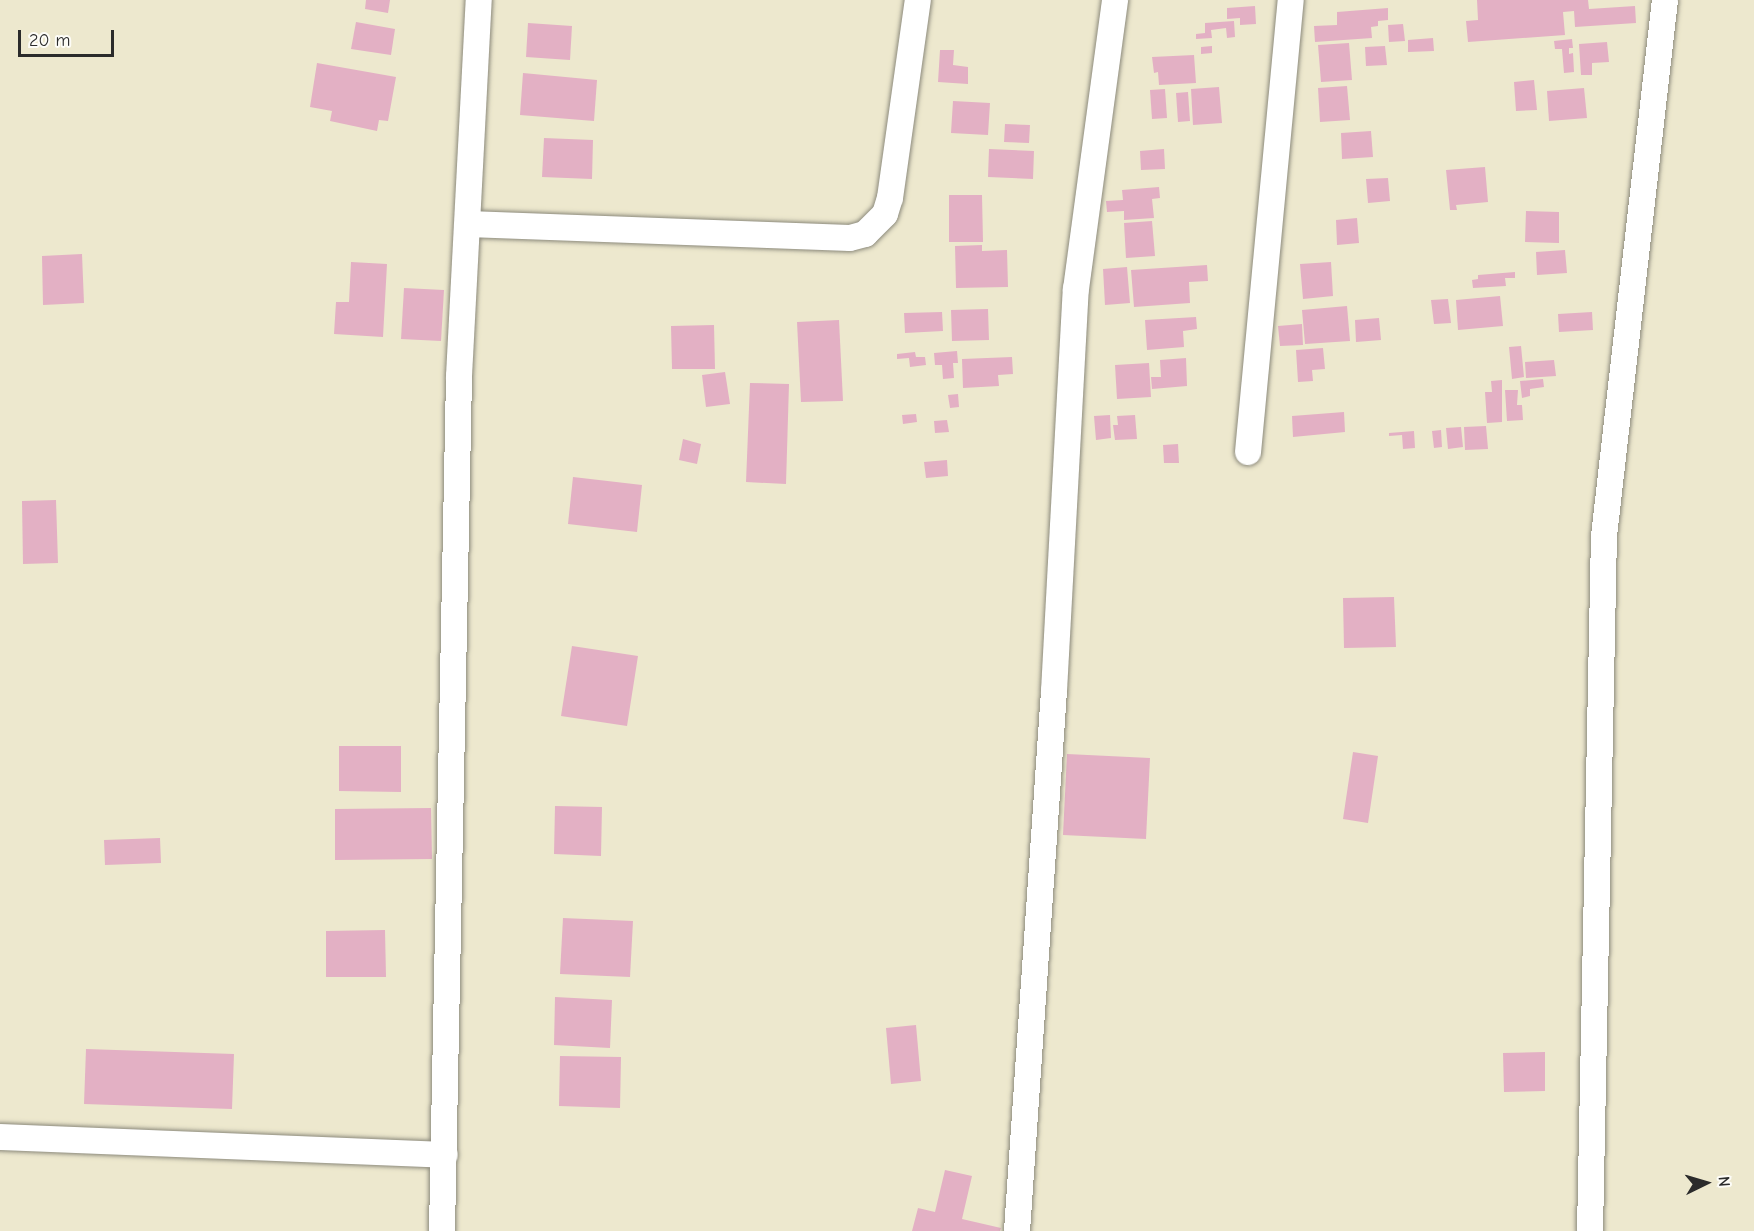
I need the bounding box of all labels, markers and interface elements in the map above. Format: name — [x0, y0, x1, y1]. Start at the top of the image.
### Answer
scale bar — [21, 18, 117, 56]
text: 20 m — [29, 30, 70, 51]
north arrow — [1676, 1153, 1736, 1213]
text: N — [1715, 1175, 1733, 1187]

